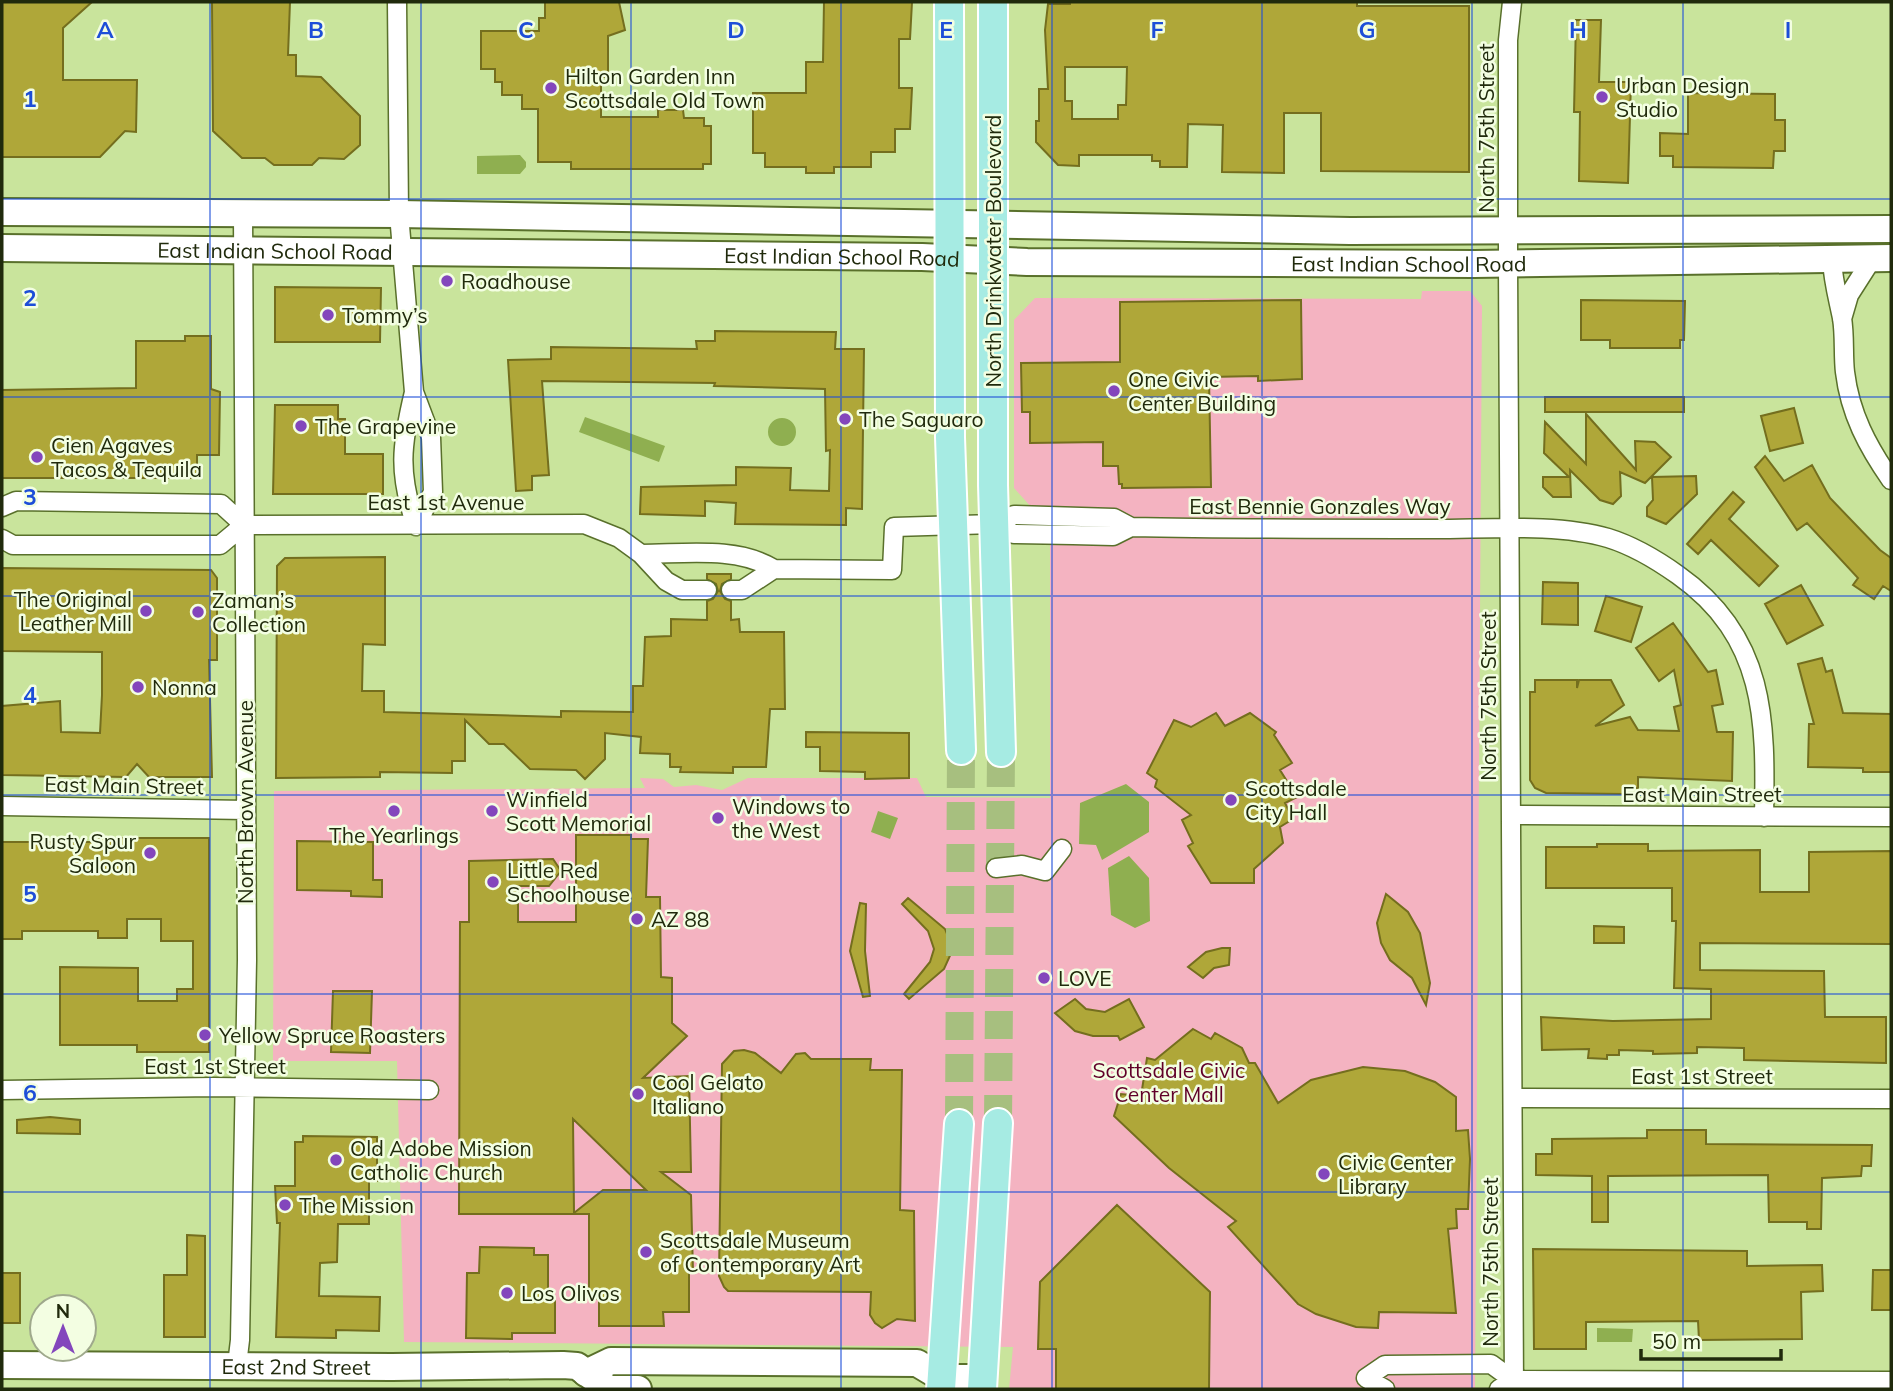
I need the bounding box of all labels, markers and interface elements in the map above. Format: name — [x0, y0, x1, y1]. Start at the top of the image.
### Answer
text: A — [96, 15, 114, 44]
text: B — [308, 15, 324, 44]
text: C — [518, 15, 534, 44]
text: D — [727, 15, 745, 44]
text: E — [939, 15, 953, 44]
text: F — [1150, 15, 1164, 44]
text: G — [1358, 15, 1376, 44]
text: H — [1569, 15, 1587, 44]
text: I — [1785, 15, 1791, 44]
street label: North 75th Street — [1473, 43, 1499, 213]
place label: Hilton Garden Inn Scottsdale Old Town — [565, 63, 765, 113]
place label: Urban Design Studio — [1616, 72, 1749, 122]
marker: Hilton Garden Inn Scottsdale Old Town — [543, 80, 559, 96]
text: 1 — [23, 84, 37, 113]
marker: Urban Design Studio — [1594, 89, 1610, 105]
street label: North Drinkwater Boulevard — [980, 115, 1006, 387]
street label: East Indian School Road — [157, 237, 393, 265]
street label: East Indian School Road — [724, 242, 960, 272]
street label: East Indian School Road — [1291, 250, 1527, 277]
place label: Roadhouse — [461, 268, 571, 294]
marker: Roadhouse — [439, 273, 455, 289]
text: 2 — [23, 283, 37, 312]
place label: Tommy’s — [342, 302, 428, 328]
marker: Tommy’s — [320, 307, 336, 323]
place label: One Civic Center Building — [1128, 366, 1276, 416]
marker: One Civic Center Building — [1106, 383, 1122, 399]
place label: The Saguaro — [859, 406, 983, 432]
marker: The Saguaro — [837, 411, 853, 427]
place label: The Grapevine — [315, 413, 456, 439]
marker: The Grapevine — [293, 418, 309, 434]
place label: Cien Agaves Tacos & Tequila — [51, 432, 202, 482]
marker: Cien Agaves Tacos & Tequila — [29, 449, 45, 465]
text: 3 — [23, 482, 37, 511]
street label: East 1st Avenue — [368, 489, 524, 515]
street label: East Bennie Gonzales Way — [1189, 493, 1451, 519]
place label: The Original Leather Mill — [14, 586, 132, 636]
place label: Zaman’s Collection — [212, 587, 306, 637]
marker: The Original Leather Mill — [138, 603, 154, 619]
marker: Zaman’s Collection — [190, 604, 206, 620]
street label: North 75th Street — [1475, 611, 1501, 781]
place label: Nonna — [152, 674, 217, 700]
marker: Nonna — [130, 679, 146, 695]
text: 4 — [23, 680, 37, 709]
street label: North Brown Avenue — [232, 700, 258, 904]
street label: East Main Street — [44, 771, 204, 799]
place label: Scottsdale City Hall — [1245, 775, 1347, 825]
street label: East Main Street — [1622, 781, 1782, 807]
place label: Winfield Scott Memorial — [506, 786, 651, 836]
marker: Scottsdale City Hall — [1223, 792, 1239, 808]
place label: Windows to the West — [732, 793, 850, 843]
marker: The Yearlings — [386, 803, 402, 819]
marker: Winfield Scott Memorial — [484, 803, 500, 819]
marker: Windows to the West — [710, 810, 726, 826]
place label: The Yearlings — [329, 822, 459, 848]
place label: Rusty Spur Saloon — [30, 828, 136, 878]
marker: Rusty Spur Saloon — [142, 845, 158, 861]
place label: Little Red Schoolhouse — [507, 857, 630, 907]
marker: Little Red Schoolhouse — [485, 874, 501, 890]
text: 5 — [23, 879, 37, 908]
place label: AZ 88 — [651, 906, 709, 932]
marker: AZ 88 — [629, 911, 645, 927]
place label: LOVE — [1058, 965, 1112, 991]
marker: LOVE — [1036, 970, 1052, 986]
place label: Yellow Spruce Roasters — [218, 1022, 445, 1048]
marker: Yellow Spruce Roasters — [197, 1027, 213, 1043]
street label: East 1st Street — [144, 1053, 286, 1079]
park label: Scottsdale Civic Center Mall — [1092, 1057, 1246, 1107]
street label: East 1st Street — [1631, 1063, 1773, 1089]
place label: Cool Gelato Italiano — [652, 1069, 764, 1119]
text: 6 — [23, 1078, 37, 1107]
marker: Cool Gelato Italiano — [630, 1086, 646, 1102]
place label: Old Adobe Mission Catholic Church — [350, 1135, 532, 1185]
place label: Civic Center Library — [1338, 1149, 1453, 1199]
marker: Old Adobe Mission Catholic Church — [328, 1152, 344, 1168]
marker: Civic Center Library — [1316, 1166, 1332, 1182]
street label: North 75th Street — [1477, 1177, 1503, 1347]
place label: The Mission — [299, 1192, 414, 1218]
marker: The Mission — [277, 1197, 293, 1213]
place label: Scottsdale Museum of Contemporary Art — [660, 1227, 860, 1277]
marker: Scottsdale Museum of Contemporary Art — [638, 1244, 654, 1260]
place label: Los Olivos — [521, 1280, 620, 1306]
marker: Los Olivos — [499, 1285, 515, 1301]
north arrow — [28, 1293, 98, 1363]
text: N — [56, 1299, 70, 1323]
scale bar — [1641, 1318, 1781, 1362]
text: 50 m — [1652, 1328, 1701, 1354]
street label: East 2nd Street — [221, 1353, 371, 1380]

